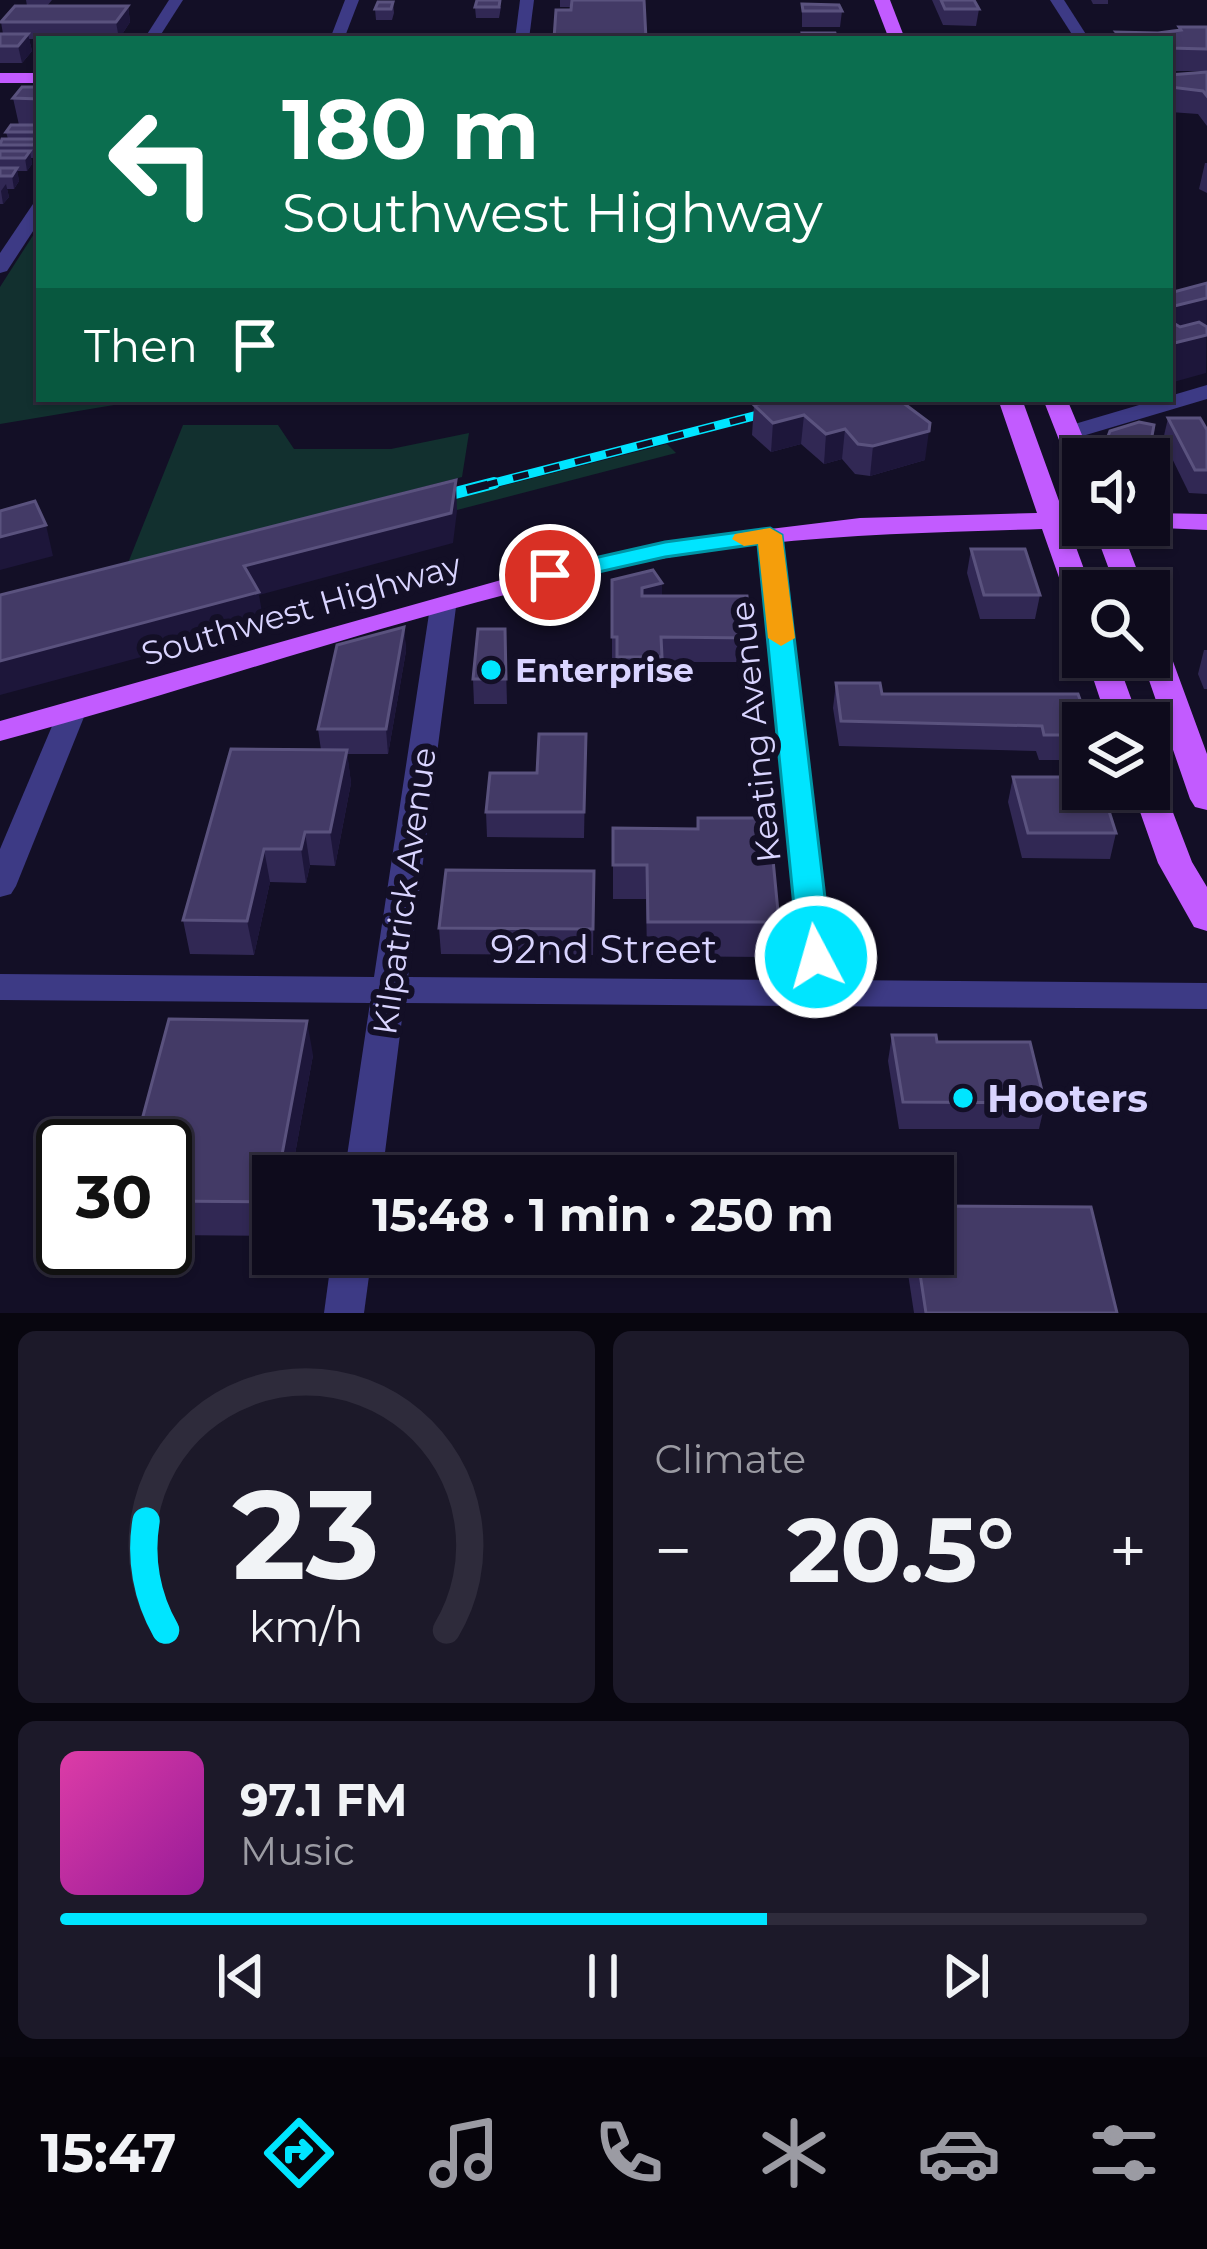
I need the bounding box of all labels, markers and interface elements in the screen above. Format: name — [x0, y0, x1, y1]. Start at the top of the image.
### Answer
text: 180 m — [282, 78, 539, 180]
icon: left — [84, 84, 240, 240]
text: Southwest Highway — [282, 180, 823, 246]
icon: arrive — [222, 312, 288, 378]
text: Then — [84, 318, 198, 373]
map controls — [1062, 438, 1170, 810]
button: sound — [1062, 438, 1170, 546]
pin — [499, 524, 601, 626]
icon: arrive — [517, 542, 583, 608]
street label: Southwest Highway — [137, 544, 465, 674]
button: search — [1062, 570, 1170, 678]
street label: Keating Avenue — [721, 600, 789, 864]
place label: Enterprise — [515, 650, 694, 690]
marker: Enterprise — [478, 657, 504, 683]
button: layers — [1062, 702, 1170, 810]
street label: Kilpatrick Avenue — [364, 745, 444, 1037]
position arrow — [753, 894, 879, 1020]
street label: 92nd Street — [491, 925, 717, 973]
place label: Hooters — [987, 1074, 1148, 1122]
marker: Hooters — [950, 1085, 976, 1111]
speed limit sign: 30 — [36, 1119, 192, 1275]
text: 15:48 · 1 min · 250 m — [372, 1187, 834, 1242]
text: Climate — [655, 1435, 806, 1483]
text: 23 — [232, 1458, 380, 1610]
text: 20.5° — [787, 1495, 1014, 1605]
text: − — [655, 1510, 692, 1591]
text: + — [1109, 1510, 1147, 1591]
text: km/h — [249, 1600, 363, 1653]
text: 97.1 FM — [240, 1772, 407, 1827]
text: Music — [240, 1827, 355, 1875]
icon: previous — [208, 1943, 274, 2009]
icon: pause — [570, 1943, 636, 2009]
icon: next — [933, 1943, 999, 2009]
icon: directions — [257, 2111, 341, 2195]
icon: music — [422, 2111, 506, 2195]
icon: phone — [587, 2111, 671, 2195]
icon: climate — [752, 2111, 836, 2195]
icon: car — [917, 2111, 1001, 2195]
icon: filters — [1082, 2111, 1166, 2195]
text: 15:47 — [41, 2120, 176, 2186]

